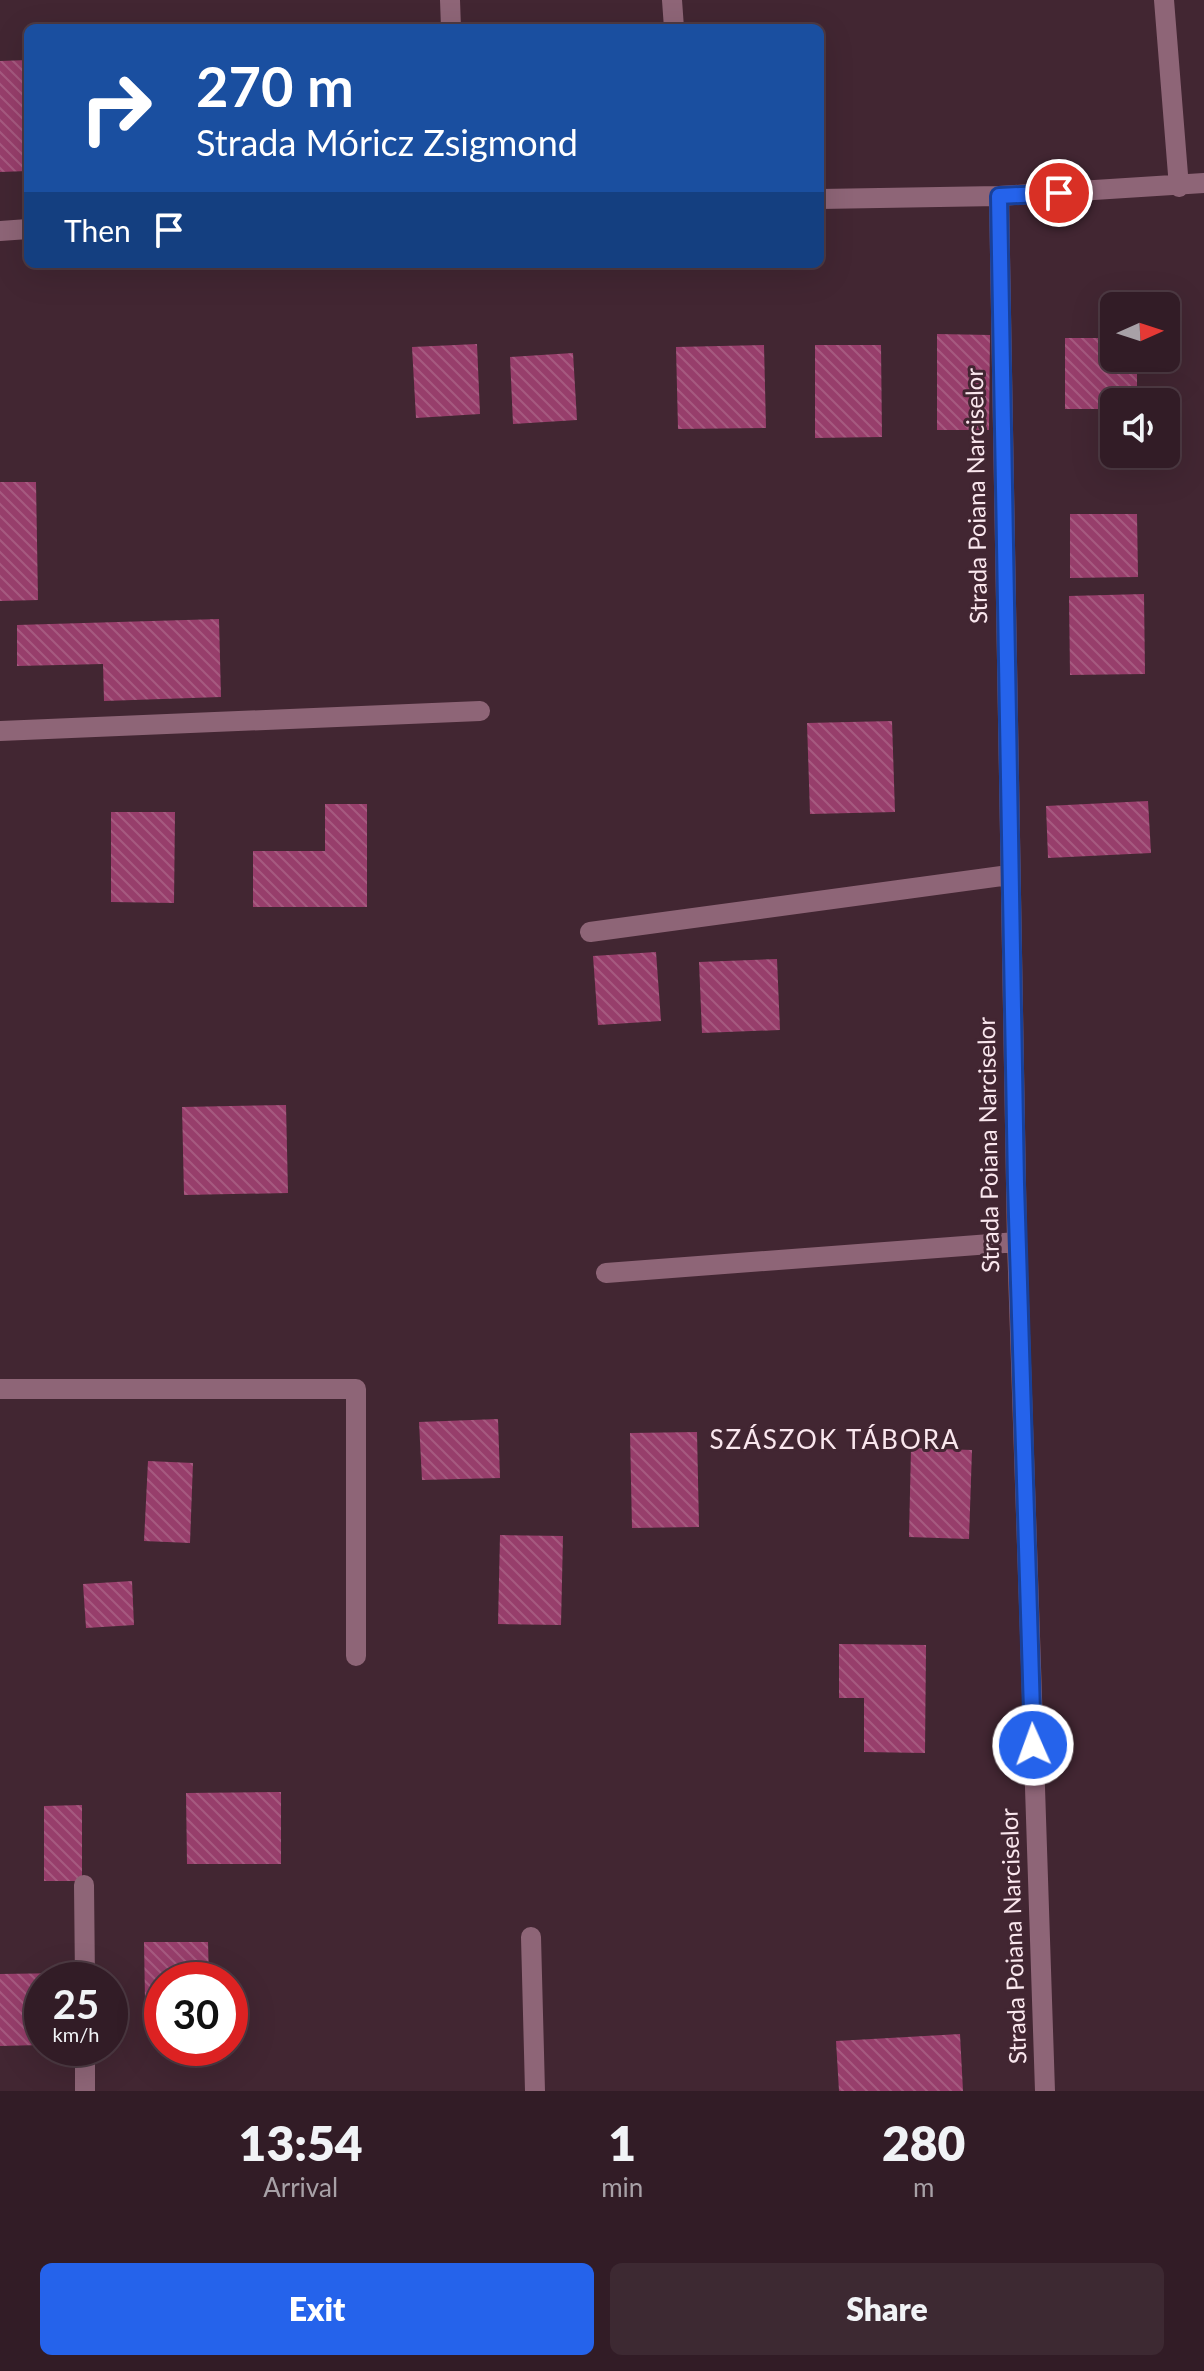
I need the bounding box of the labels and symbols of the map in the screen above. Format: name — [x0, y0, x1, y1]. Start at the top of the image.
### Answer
pin — [1025, 159, 1093, 227]
north arrow — [1100, 292, 1180, 372]
street label: Strada Poiana Narciselor — [959, 368, 992, 624]
street label: Strada Poiana Narciselor — [971, 1017, 1004, 1273]
district label: SZÁSZOK TÁBORA — [709, 1423, 961, 1455]
position arrow — [991, 1703, 1075, 1787]
street label: Strada Poiana Narciselor — [994, 1807, 1031, 2065]
speed limit sign: 30 — [144, 1962, 248, 2066]

